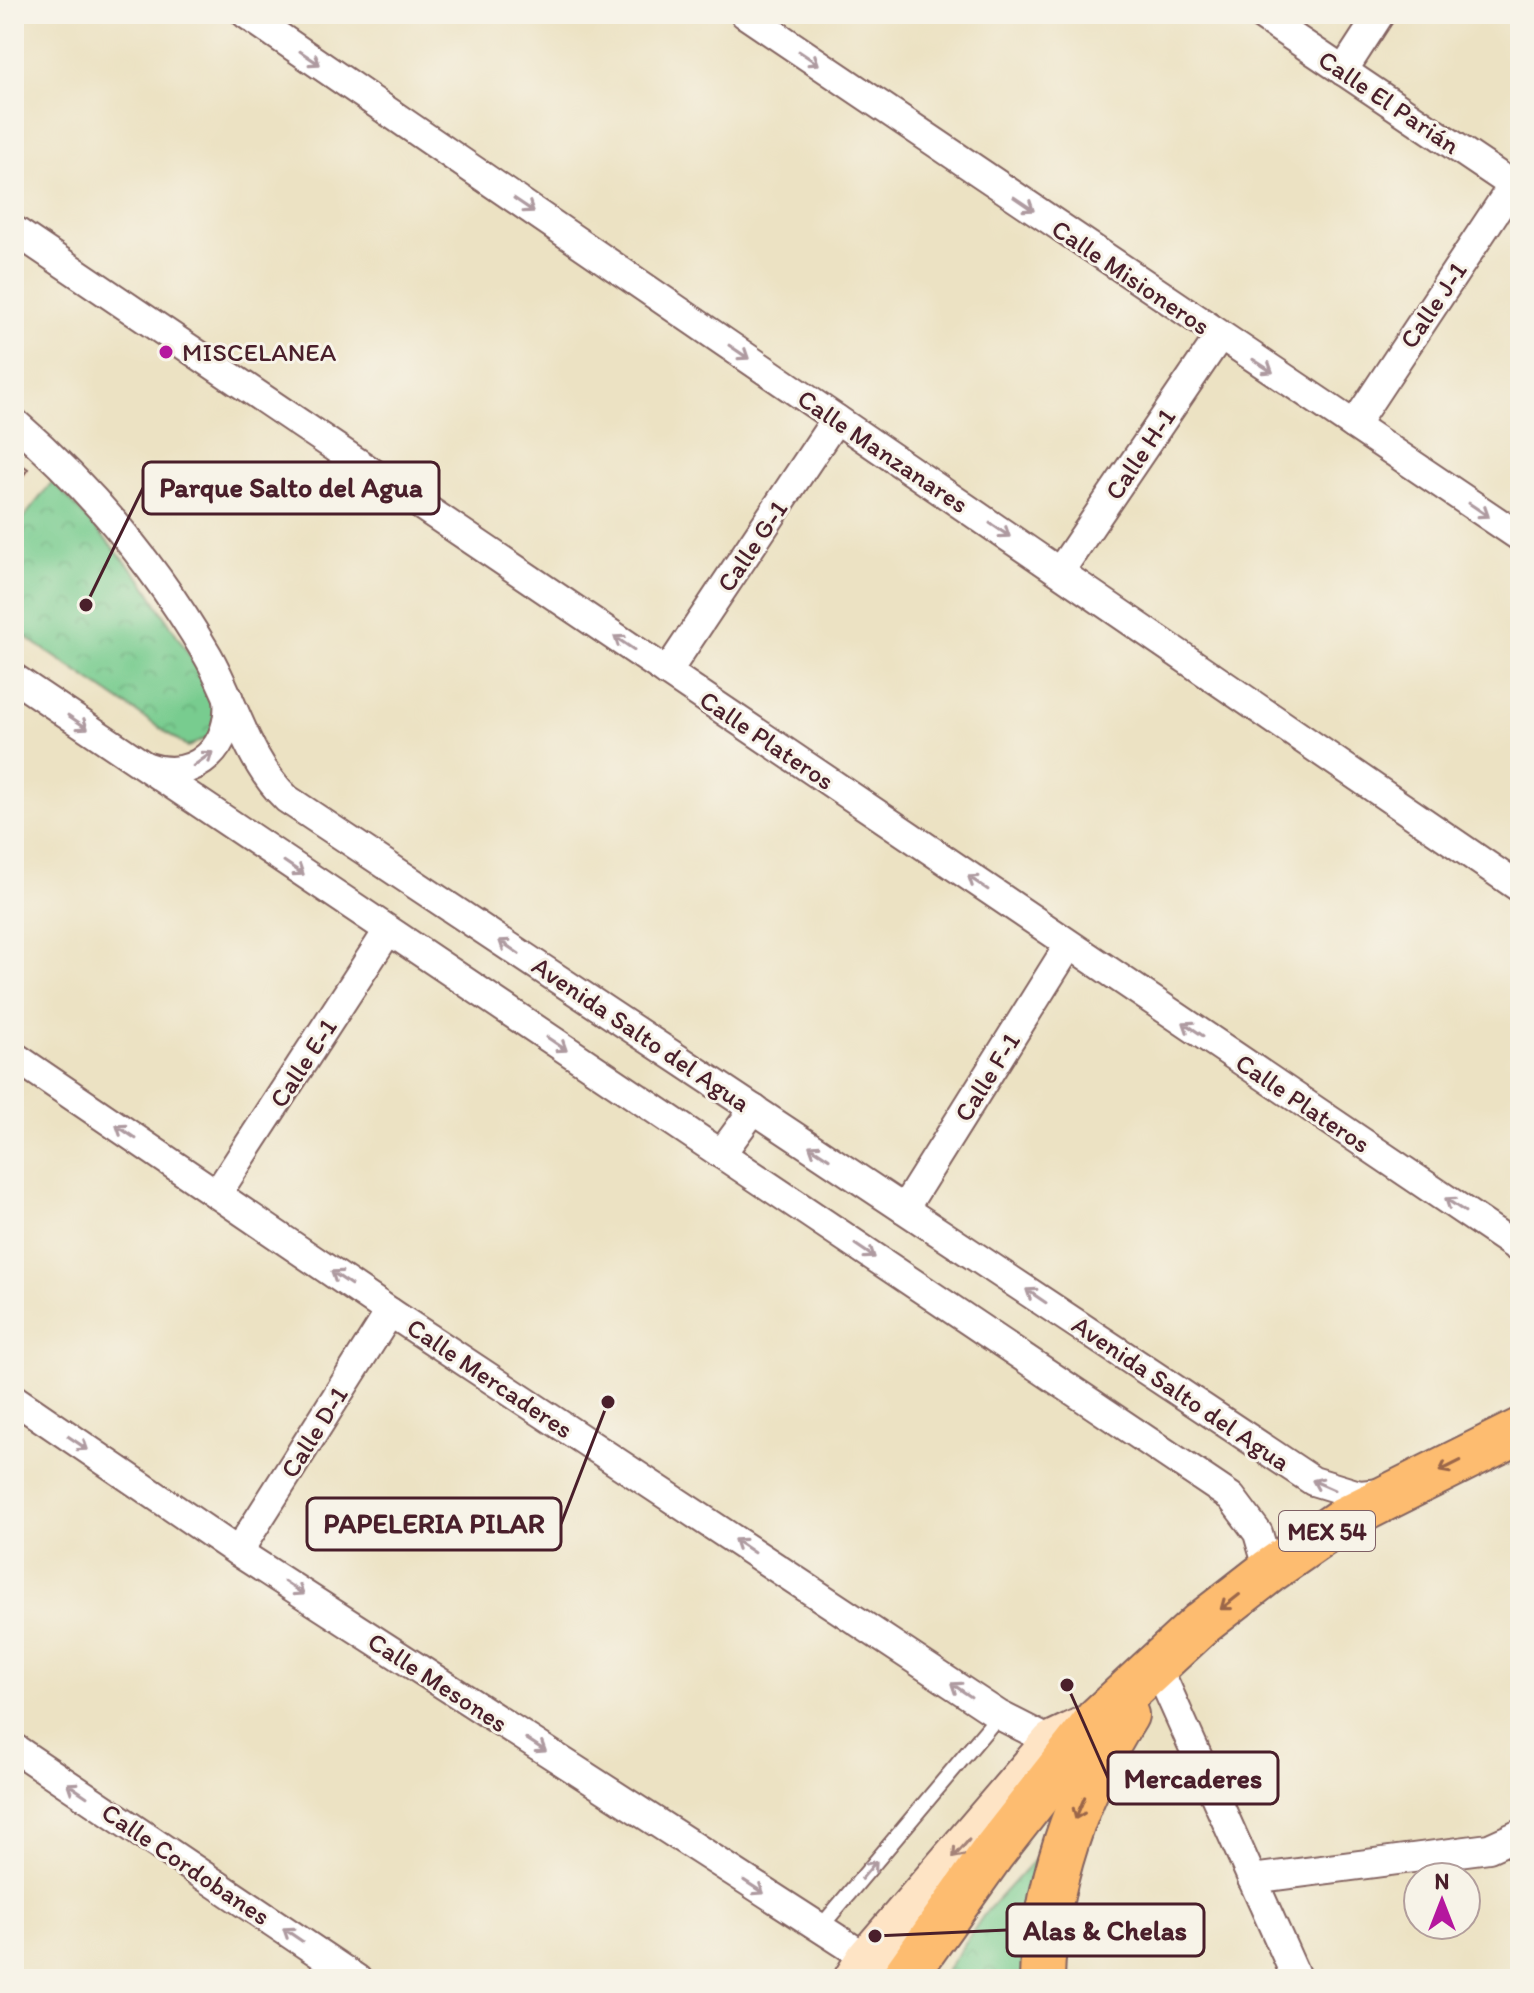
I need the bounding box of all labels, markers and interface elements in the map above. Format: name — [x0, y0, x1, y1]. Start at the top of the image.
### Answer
street label: Calle El Parián — [1312, 43, 1466, 161]
one-way arrow — [299, 50, 321, 66]
one-way arrow — [798, 50, 820, 66]
one-way arrow — [1013, 196, 1035, 212]
one-way arrow — [513, 197, 535, 213]
street label: Calle Misioneros — [1046, 212, 1216, 342]
street label: Calle J-1 — [1392, 256, 1474, 354]
place label: MISCELANEA — [182, 336, 337, 368]
marker: MISCELANEA — [157, 343, 175, 361]
one-way arrow — [727, 344, 749, 360]
one-way arrow — [1251, 358, 1274, 374]
street label: Calle Manzanares — [792, 382, 974, 520]
street label: Calle H-1 — [1098, 402, 1182, 506]
callout: Parque Salto del Agua — [143, 462, 439, 514]
text: Parque Salto del Agua — [159, 470, 423, 504]
street label: Calle G-1 — [710, 494, 794, 598]
one-way arrow — [1468, 501, 1490, 518]
one-way arrow — [988, 522, 1010, 539]
one-way arrow — [613, 634, 635, 651]
street label: Calle Plateros — [693, 683, 841, 797]
one-way arrow — [67, 714, 89, 730]
one-way arrow — [192, 751, 214, 767]
one-way arrow — [282, 860, 305, 876]
one-way arrow — [967, 875, 989, 891]
one-way arrow — [499, 938, 521, 955]
street label: Avenida Salto del Agua — [526, 949, 756, 1119]
street label: Calle E-1 — [262, 1012, 344, 1114]
one-way arrow — [1182, 1020, 1205, 1036]
street label: Calle F-1 — [947, 1026, 1027, 1128]
one-way arrow — [545, 1035, 567, 1052]
street label: Calle Plateros — [1229, 1046, 1377, 1160]
one-way arrow — [115, 1124, 137, 1140]
one-way arrow — [808, 1144, 831, 1160]
one-way arrow — [1445, 1197, 1467, 1213]
one-way arrow — [854, 1243, 876, 1259]
one-way arrow — [330, 1270, 352, 1286]
one-way arrow — [1025, 1288, 1047, 1304]
street label: Avenida Salto del Agua — [1066, 1308, 1296, 1478]
street label: Calle Mercaderes — [401, 1311, 579, 1445]
street label: Calle D-1 — [273, 1380, 355, 1484]
one-way arrow — [67, 1435, 89, 1451]
one-way arrow — [1439, 1458, 1463, 1474]
one-way arrow — [1311, 1477, 1335, 1492]
callout: PAPELERIA PILAR — [307, 1498, 561, 1550]
text: PAPELERIA PILAR — [323, 1506, 545, 1540]
road number: MEX 54 — [1279, 1511, 1375, 1551]
one-way arrow — [733, 1538, 755, 1554]
one-way arrow — [282, 1581, 305, 1597]
one-way arrow — [1220, 1593, 1241, 1610]
street label: Calle Mesones — [362, 1625, 514, 1739]
one-way arrow — [950, 1681, 972, 1698]
one-way arrow — [524, 1737, 546, 1754]
callout: Mercaderes — [1108, 1752, 1278, 1804]
text: Mercaderes — [1124, 1761, 1262, 1795]
one-way arrow — [66, 1782, 88, 1799]
one-way arrow — [1072, 1795, 1087, 1820]
street label: Calle Cordobanes — [96, 1796, 276, 1932]
one-way arrow — [952, 1838, 970, 1858]
one-way arrow — [860, 1860, 878, 1880]
north arrow — [1402, 1861, 1482, 1941]
text: N — [1435, 1868, 1449, 1895]
one-way arrow — [742, 1879, 764, 1895]
callout: Alas & Chelas — [1007, 1904, 1204, 1956]
text: Alas & Chelas — [1022, 1913, 1187, 1947]
one-way arrow — [282, 1927, 304, 1944]

